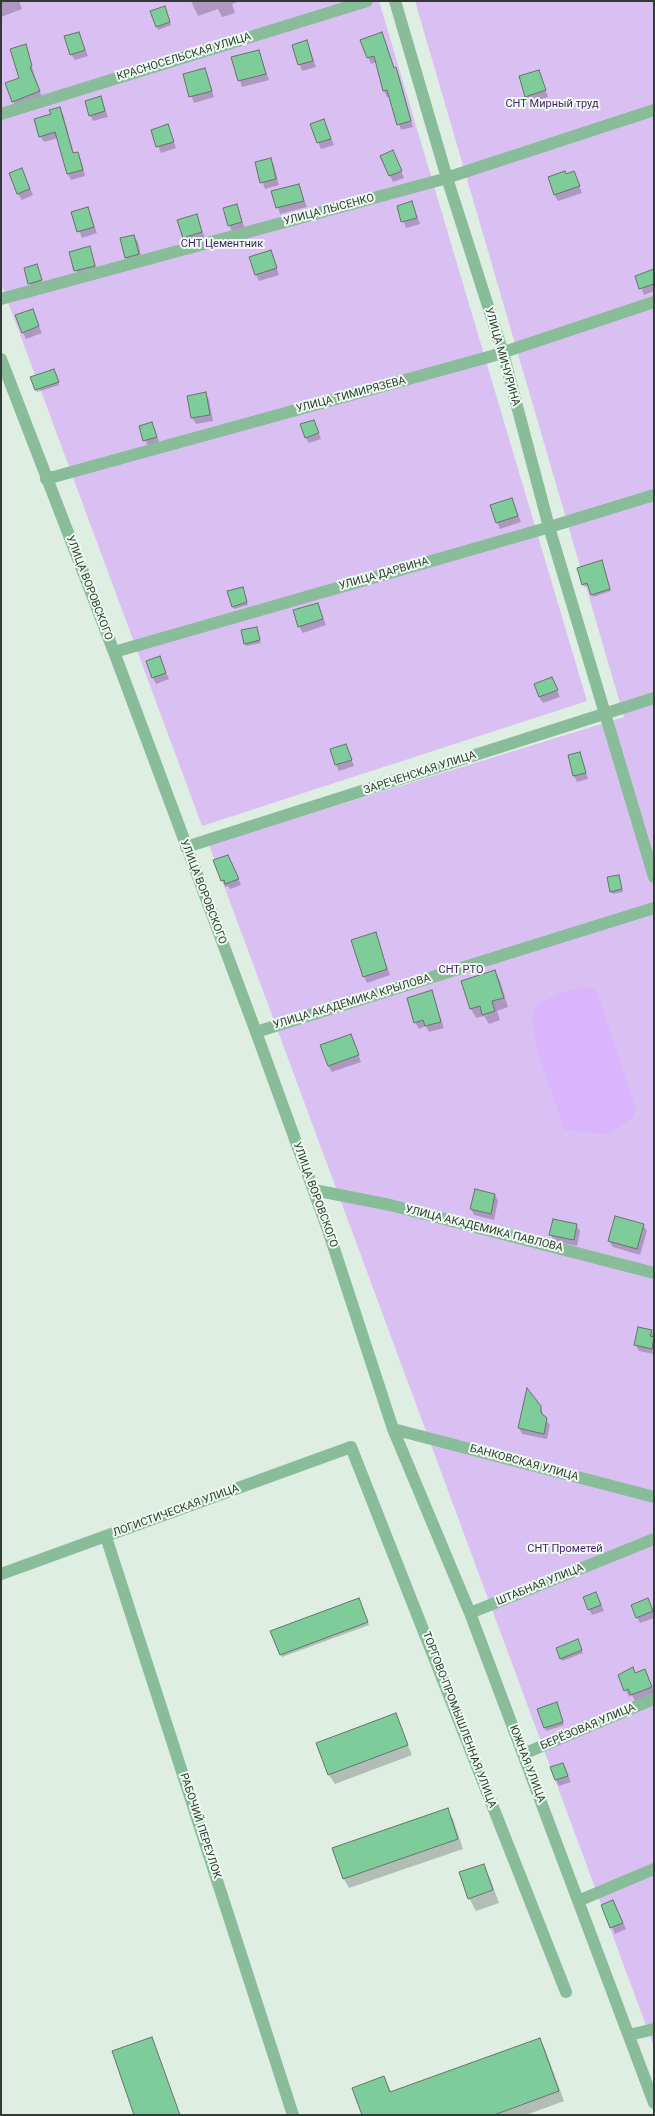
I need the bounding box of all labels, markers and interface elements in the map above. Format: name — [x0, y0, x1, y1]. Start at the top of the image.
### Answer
street label: КРАСНОСЕЛЬСКАЯ УЛИЦА — [115, 30, 253, 84]
park label: СНТ Мирный труд — [505, 97, 599, 111]
street label: УЛИЦА ЛЫСЕНКО — [282, 192, 376, 228]
park label: СНТ Цементник — [181, 237, 263, 251]
street label: УЛИЦА МИЧУРИНА — [482, 306, 522, 408]
street label: УЛИЦА ТИМИРЯЗЕВА — [295, 374, 407, 416]
street label: УЛИЦА ВОРОВСКОГО — [63, 534, 115, 642]
street label: УЛИЦА ДАРВИНА — [338, 555, 430, 593]
street label: ЗАРЕЧЕНСКАЯ УЛИЦА — [362, 749, 478, 797]
street label: УЛИЦА ВОРОВСКОГО — [177, 838, 229, 946]
park label: СНТ РТО — [438, 963, 484, 977]
street label: УЛИЦА АКАДЕМИКА КРЫЛОВА — [272, 972, 432, 1032]
street label: УЛИЦА ВОРОВСКОГО — [290, 1141, 340, 1249]
street label: УЛИЦА АКАДЕМИКА ПАВЛОВА — [404, 1203, 564, 1255]
street label: БАНКОВСКАЯ УЛИЦА — [468, 1442, 580, 1484]
street label: ЛОГИСТИЧЕСКАЯ УЛИЦА — [111, 1482, 241, 1540]
park label: СНТ Прометей — [527, 1542, 603, 1556]
street label: ШТАБНАЯ УЛИЦА — [494, 1561, 586, 1609]
street label: ТОРГОВО-ПРОМЫШЛЕННАЯ УЛИЦА — [419, 1630, 499, 1810]
street label: БЕРЁЗОВАЯ УЛИЦА — [539, 1701, 637, 1753]
street label: ЮЖНАЯ УЛИЦА — [506, 1723, 548, 1805]
street label: РАБОЧИЙ ПЕРЕУЛОК — [177, 1772, 223, 1880]

